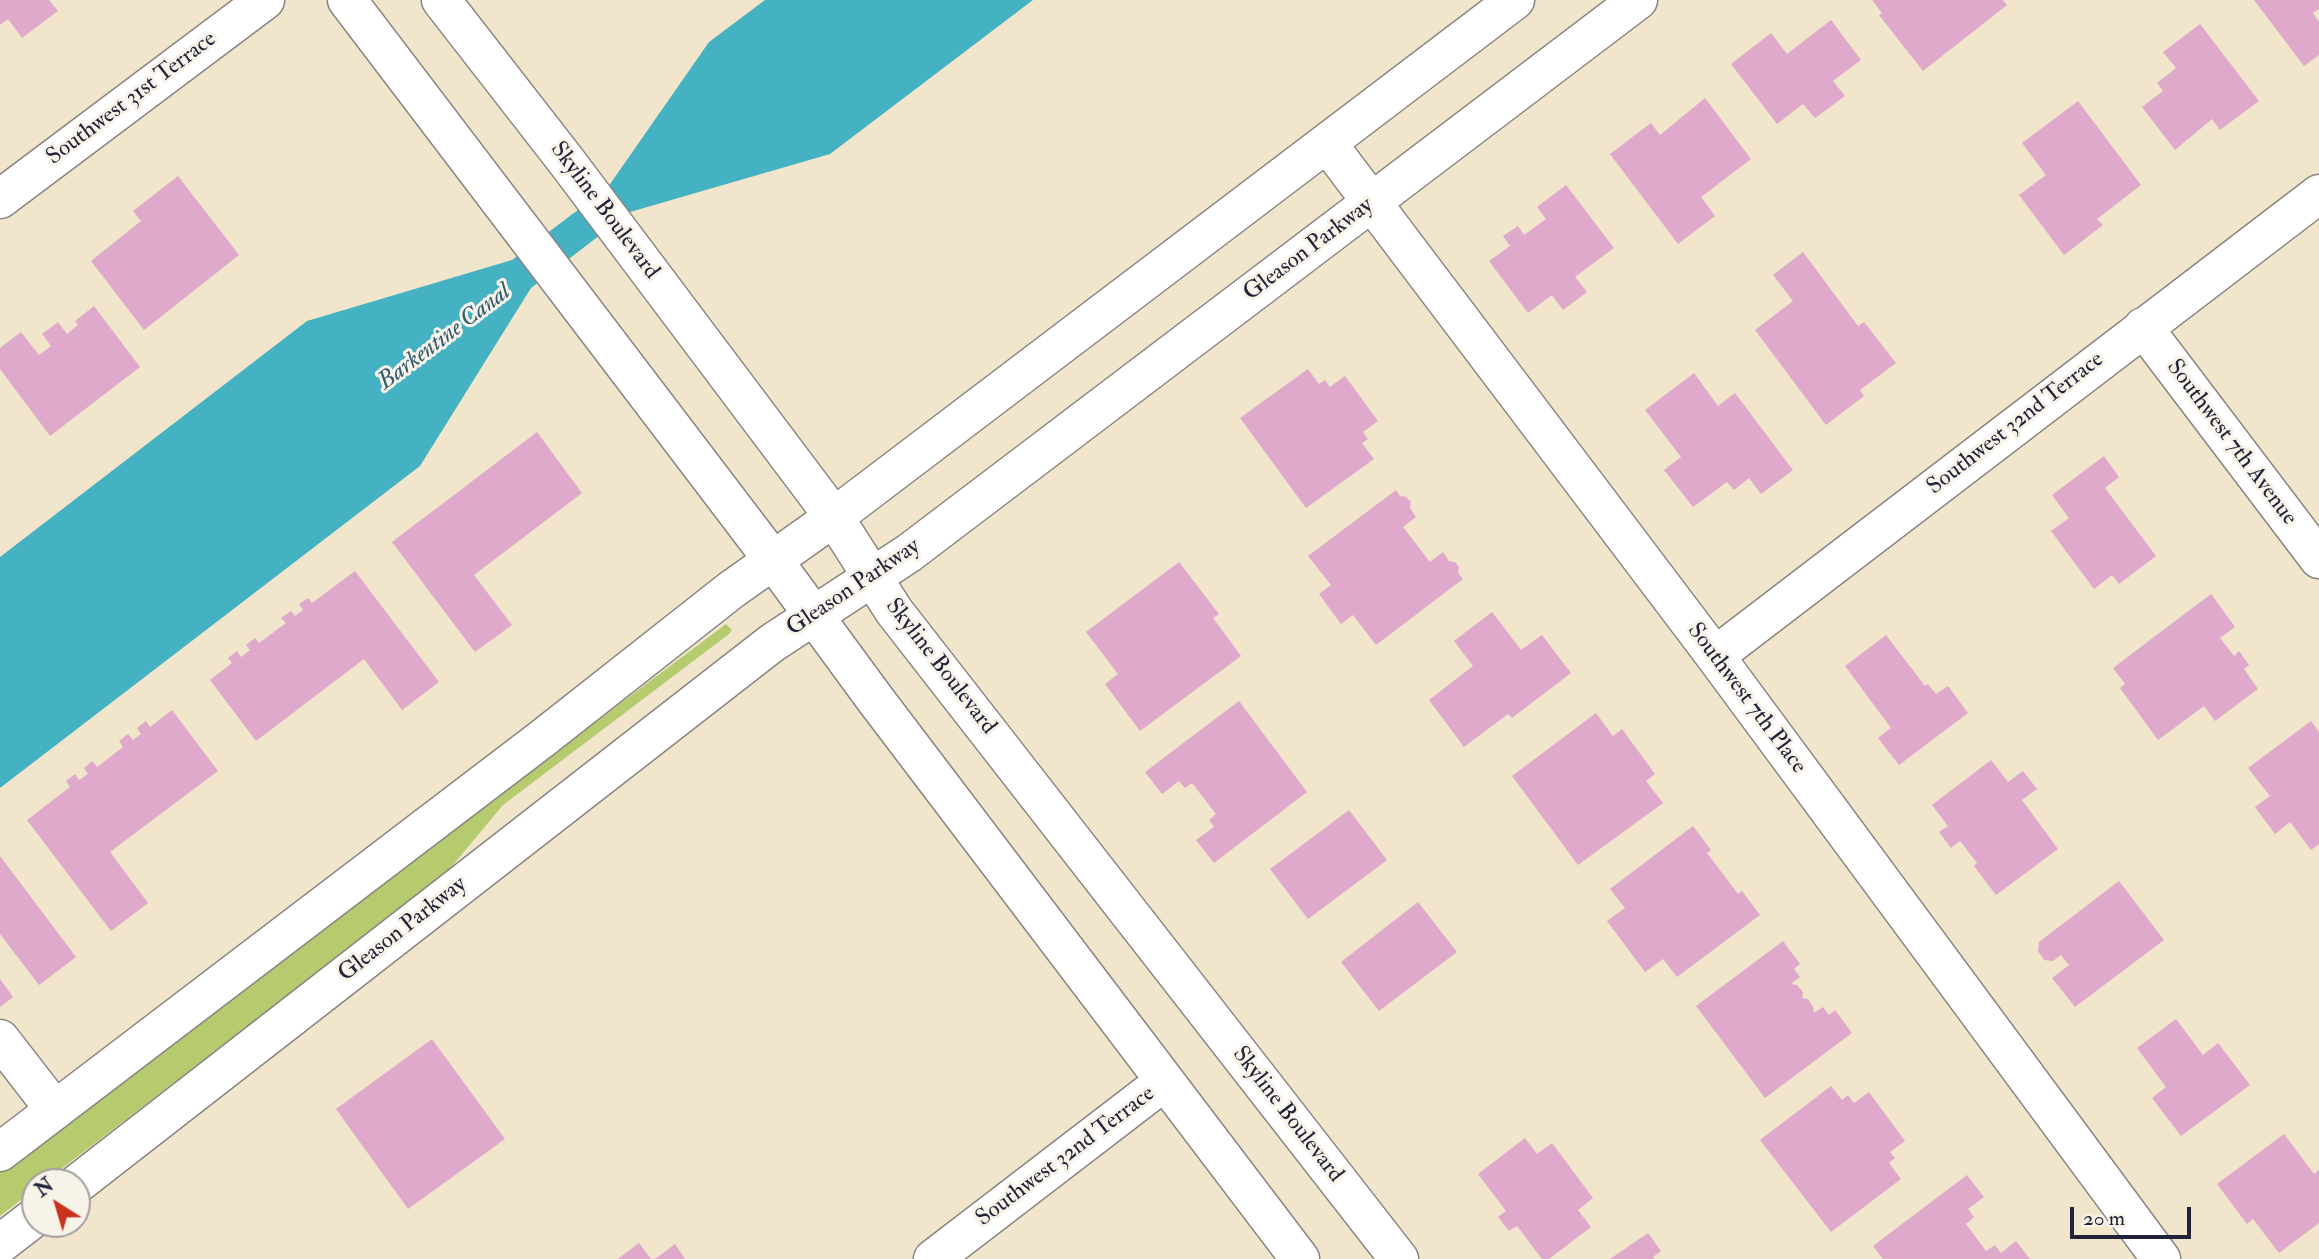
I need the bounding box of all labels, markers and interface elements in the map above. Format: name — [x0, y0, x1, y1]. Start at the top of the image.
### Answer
street label: Southwest 31st Terrace — [42, 26, 222, 172]
street label: Skyline Boulevard — [543, 137, 665, 285]
street label: Gleason Parkway — [1239, 192, 1379, 308]
water label: Barkentine Canal — [373, 279, 517, 397]
street label: Southwest 32nd Terrace — [1922, 346, 2110, 502]
street label: Southwest 7th Avenue — [2160, 355, 2302, 531]
street label: Gleason Parkway — [782, 533, 926, 643]
street label: Skyline Boulevard — [878, 594, 1002, 740]
street label: Southwest 7th Place — [1680, 618, 1812, 780]
street label: Gleason Parkway — [333, 871, 473, 989]
street label: Skyline Boulevard — [1225, 1042, 1349, 1188]
street label: Southwest 32nd Terrace — [971, 1081, 1161, 1233]
north arrow — [21, 1168, 91, 1238]
text: N — [31, 1173, 59, 1203]
scale bar — [2074, 1192, 2195, 1236]
text: 20 m — [2083, 1205, 2125, 1232]

